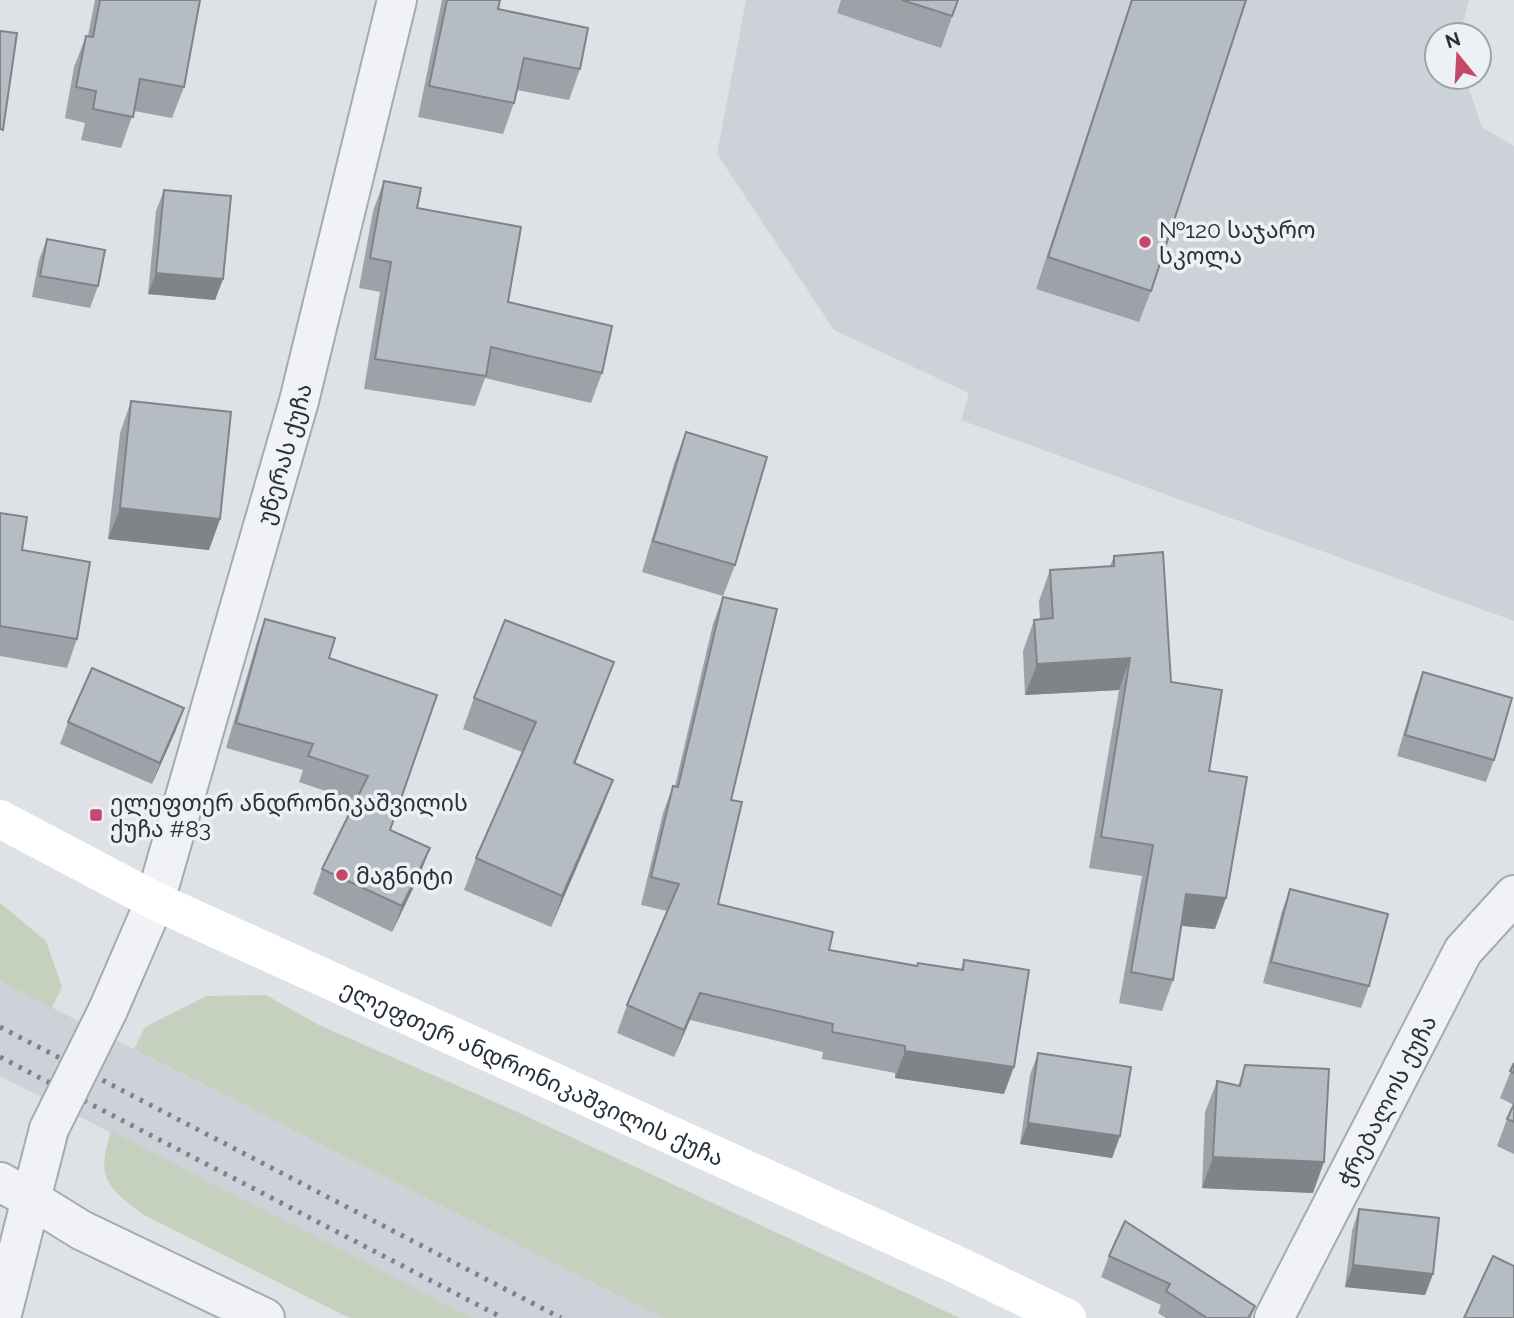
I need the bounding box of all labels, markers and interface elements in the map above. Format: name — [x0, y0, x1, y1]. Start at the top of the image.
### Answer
north arrow — [1423, 21, 1493, 91]
text: N — [1442, 27, 1463, 53]
place label: №120 საჯარო სკოლა — [1159, 216, 1315, 270]
marker: №120 საჯარო სკოლა — [1137, 234, 1153, 250]
street label: უწერას ქუჩა — [251, 381, 316, 528]
place label: ელეფთერ ანდრონიკაშვილის ქუჩა #83 — [110, 789, 468, 843]
marker: ელეფთერ ანდრონიკაშვილის ქუჩა #83 — [88, 807, 104, 823]
place label: მაგნიტი — [356, 862, 453, 890]
marker: მაგნიტი — [334, 867, 350, 883]
street label: ელეფთერ ანდრონიკაშვილის ქუჩა — [336, 974, 728, 1171]
street label: ჭრებალოს ქუჩა — [1331, 1010, 1441, 1191]

